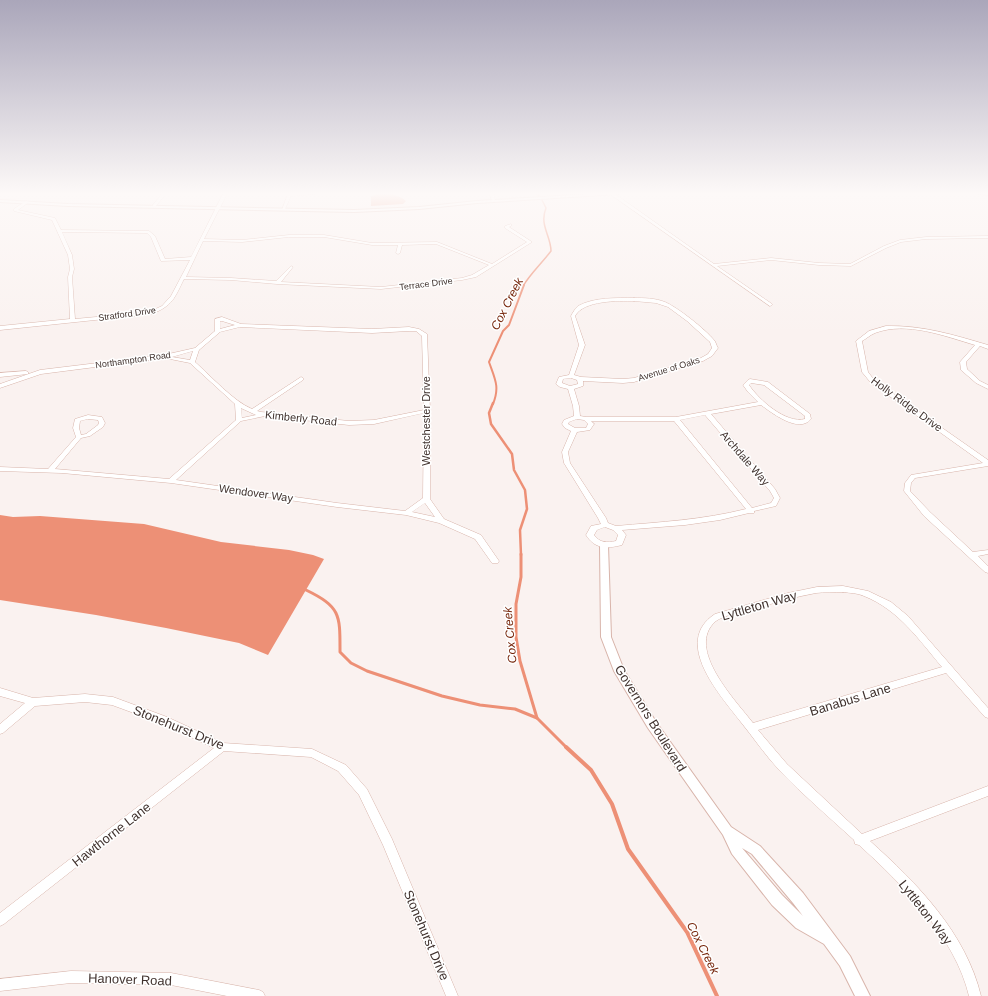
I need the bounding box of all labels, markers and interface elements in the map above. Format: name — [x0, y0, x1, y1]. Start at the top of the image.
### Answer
water label: Cox Creek — [488, 275, 527, 332]
street label: Terrace Drive — [399, 276, 453, 292]
street label: Stratford Drive — [98, 305, 156, 323]
street label: Northampton Road — [95, 350, 171, 370]
street label: Avenue of Oaks — [637, 355, 701, 383]
street label: Holly Ridge Drive — [869, 374, 945, 434]
street label: Westchester Drive — [420, 376, 432, 466]
street label: Kimberly Road — [265, 408, 337, 428]
street label: Archdale Way — [718, 428, 772, 488]
street label: Wendover Way — [218, 482, 294, 504]
street label: Lyttleton Way — [720, 587, 799, 623]
water label: Cox Creek — [500, 605, 519, 664]
street label: Governors Boulevard — [612, 662, 689, 774]
street label: Banabus Lane — [808, 680, 892, 719]
street label: Stonehurst Drive — [131, 702, 227, 753]
street label: Hawthorne Lane — [69, 799, 154, 870]
street label: Lyttleton Way — [896, 877, 956, 948]
street label: Stonehurst Drive — [401, 888, 452, 983]
water label: Cox Creek — [684, 920, 723, 977]
street label: Hanover Road — [88, 971, 172, 988]

